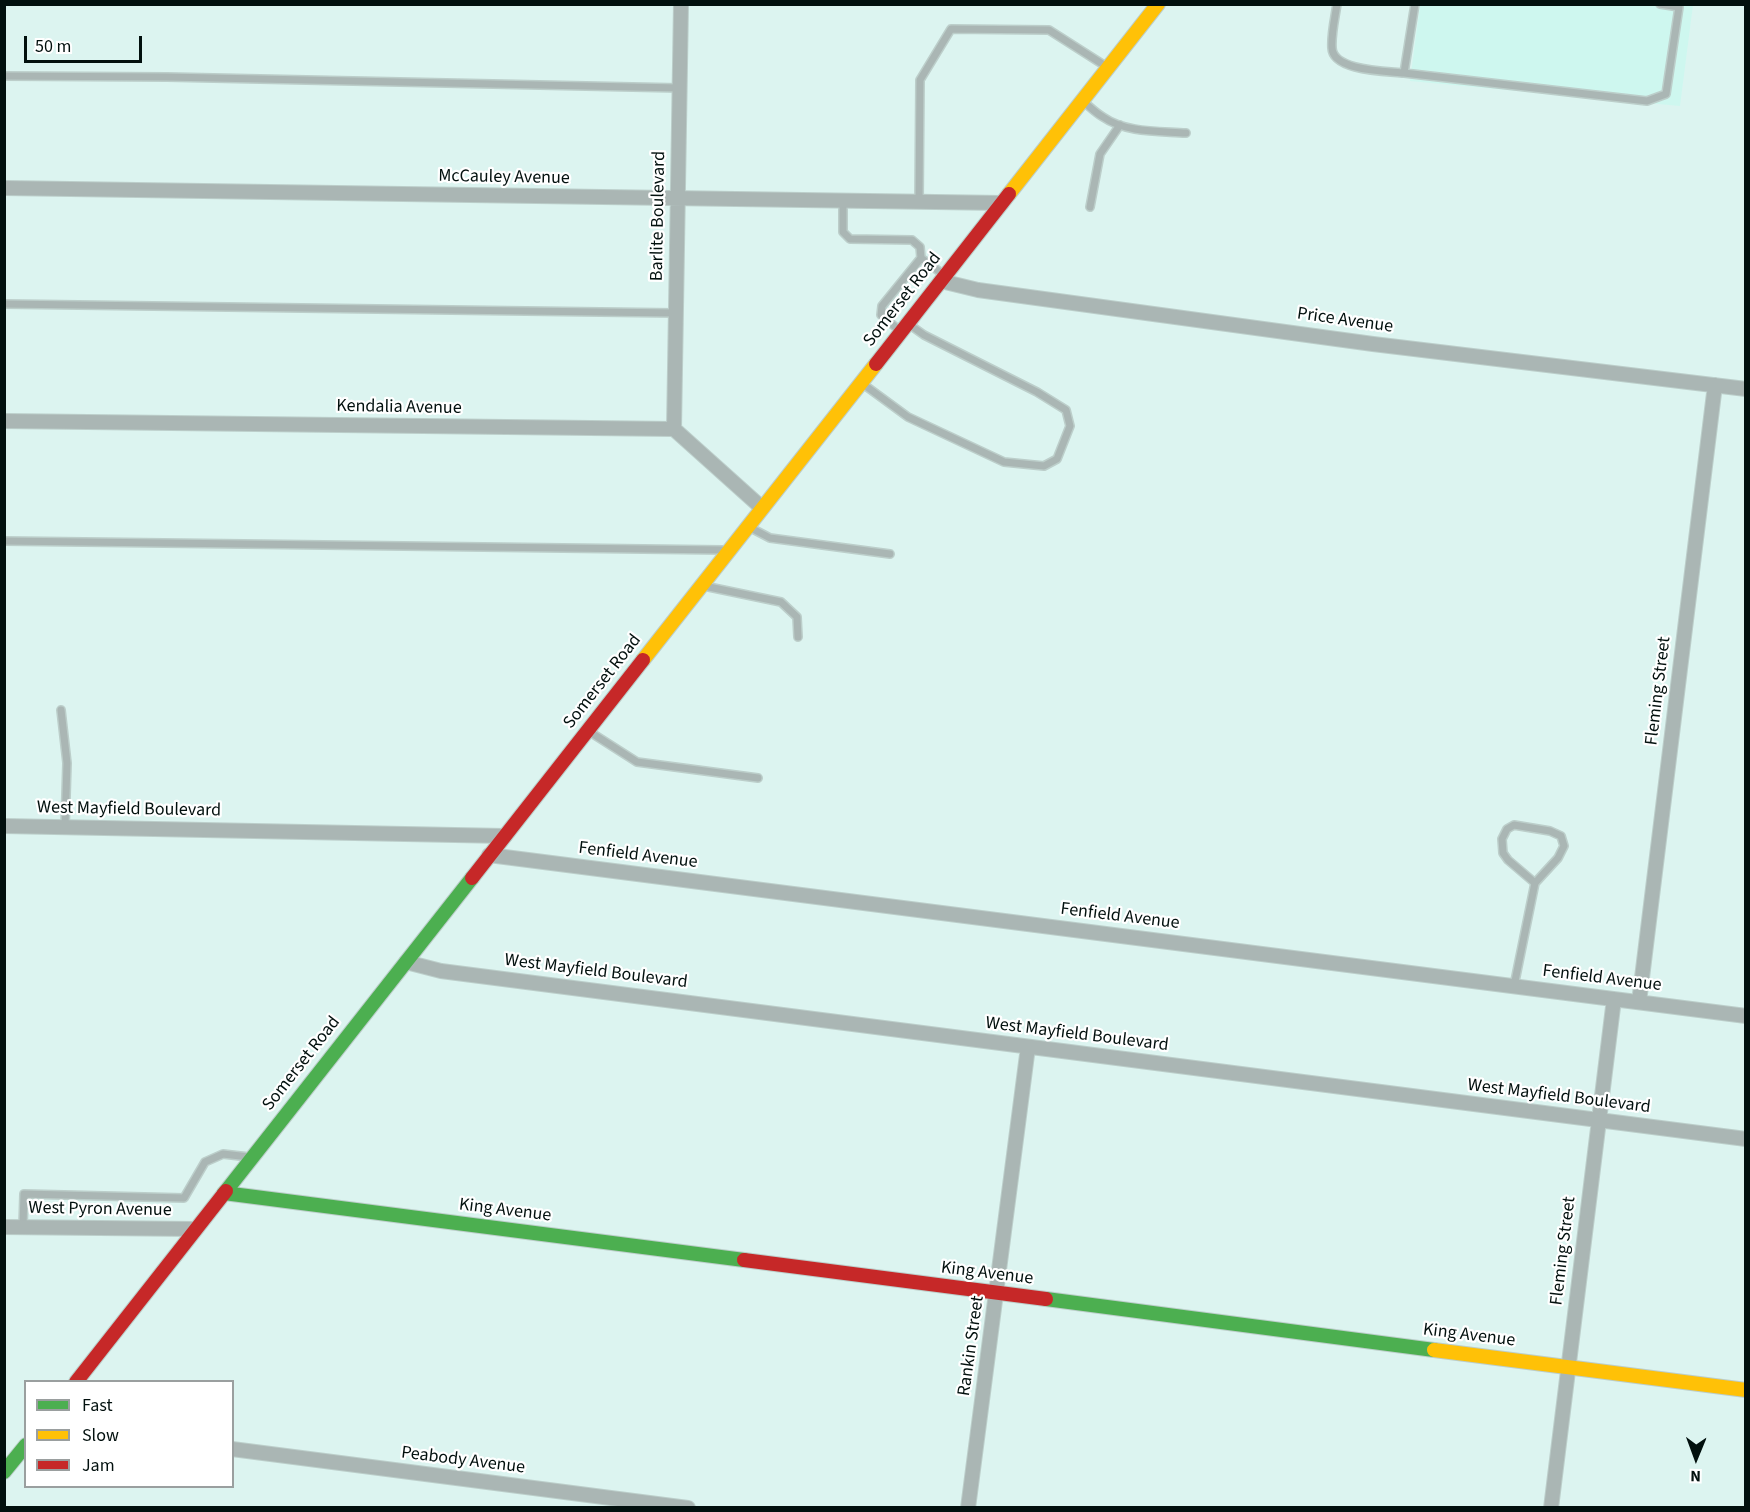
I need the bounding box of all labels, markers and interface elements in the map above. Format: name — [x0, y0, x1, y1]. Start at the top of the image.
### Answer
scale bar — [27, 24, 146, 62]
text: 50 m — [35, 34, 71, 59]
street label: Barlite Boulevard — [647, 151, 671, 281]
street label: McCauley Avenue — [438, 166, 570, 190]
street label: Somerset Road — [859, 248, 947, 352]
street label: Price Avenue — [1296, 304, 1394, 338]
street label: Kendalia Avenue — [336, 396, 462, 420]
street label: Somerset Road — [559, 630, 647, 734]
street label: Fleming Street — [1642, 635, 1676, 747]
street label: West Mayfield Boulevard — [37, 798, 221, 822]
street label: Fenfield Avenue — [577, 838, 699, 874]
street label: Fenfield Avenue — [1059, 899, 1181, 935]
street label: West Mayfield Boulevard — [503, 950, 689, 994]
street label: Fenfield Avenue — [1541, 961, 1663, 997]
street label: Somerset Road — [258, 1012, 346, 1116]
street label: West Mayfield Boulevard — [984, 1013, 1170, 1057]
street label: West Mayfield Boulevard — [1466, 1075, 1652, 1119]
street label: King Avenue — [458, 1195, 552, 1227]
street label: Fleming Street — [1547, 1195, 1581, 1307]
street label: West Pyron Avenue — [28, 1198, 172, 1222]
street label: King Avenue — [940, 1258, 1034, 1290]
street label: Rankin Street — [954, 1295, 990, 1397]
street label: King Avenue — [1422, 1320, 1516, 1352]
legend — [24, 1380, 234, 1488]
text: Fast — [82, 1393, 113, 1418]
text: Slow — [82, 1423, 119, 1448]
north arrow — [1666, 1428, 1726, 1488]
street label: Peabody Avenue — [400, 1443, 526, 1479]
text: Jam — [82, 1453, 115, 1478]
text: N — [1690, 1465, 1701, 1487]

